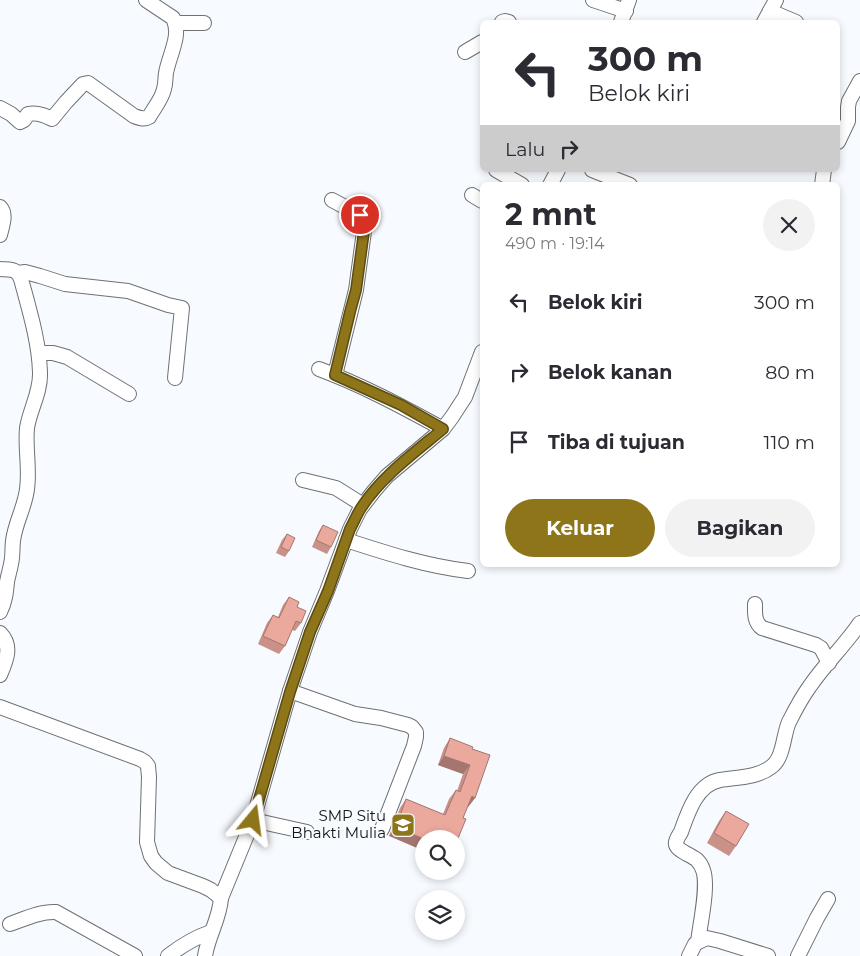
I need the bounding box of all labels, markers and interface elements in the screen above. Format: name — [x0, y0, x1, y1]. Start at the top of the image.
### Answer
text: 300 m — [588, 37, 703, 80]
icon: left — [505, 40, 570, 105]
text: Belok kiri — [588, 80, 690, 107]
icon: right — [555, 135, 583, 163]
text: Lalu — [505, 138, 545, 161]
pin — [339, 194, 381, 236]
text: 2 mnt — [505, 196, 596, 233]
button: close — [763, 199, 815, 251]
icon: arrive — [346, 201, 374, 229]
text: 490 m · 19:14 — [505, 234, 605, 253]
icon: left — [505, 288, 533, 316]
text: Belok kiri — [548, 291, 643, 314]
text: 300 m — [754, 291, 815, 314]
icon: right — [505, 358, 533, 386]
text: Belok kanan — [548, 361, 672, 384]
text: 80 m — [765, 361, 815, 384]
icon: arrive — [505, 428, 533, 456]
text: Tiba di tujuan — [548, 431, 685, 454]
text: 110 m — [764, 431, 815, 454]
button: Keluar — [505, 499, 655, 557]
button: Bagikan — [665, 499, 815, 557]
position arrow — [226, 793, 278, 845]
place label: SMP Situ Bhakti Mulia — [291, 806, 386, 842]
school or university icon: SMP Situ Bhakti Mulia — [390, 812, 416, 838]
map controls — [415, 830, 465, 940]
button: search — [415, 830, 465, 880]
button: layers — [415, 890, 465, 940]

